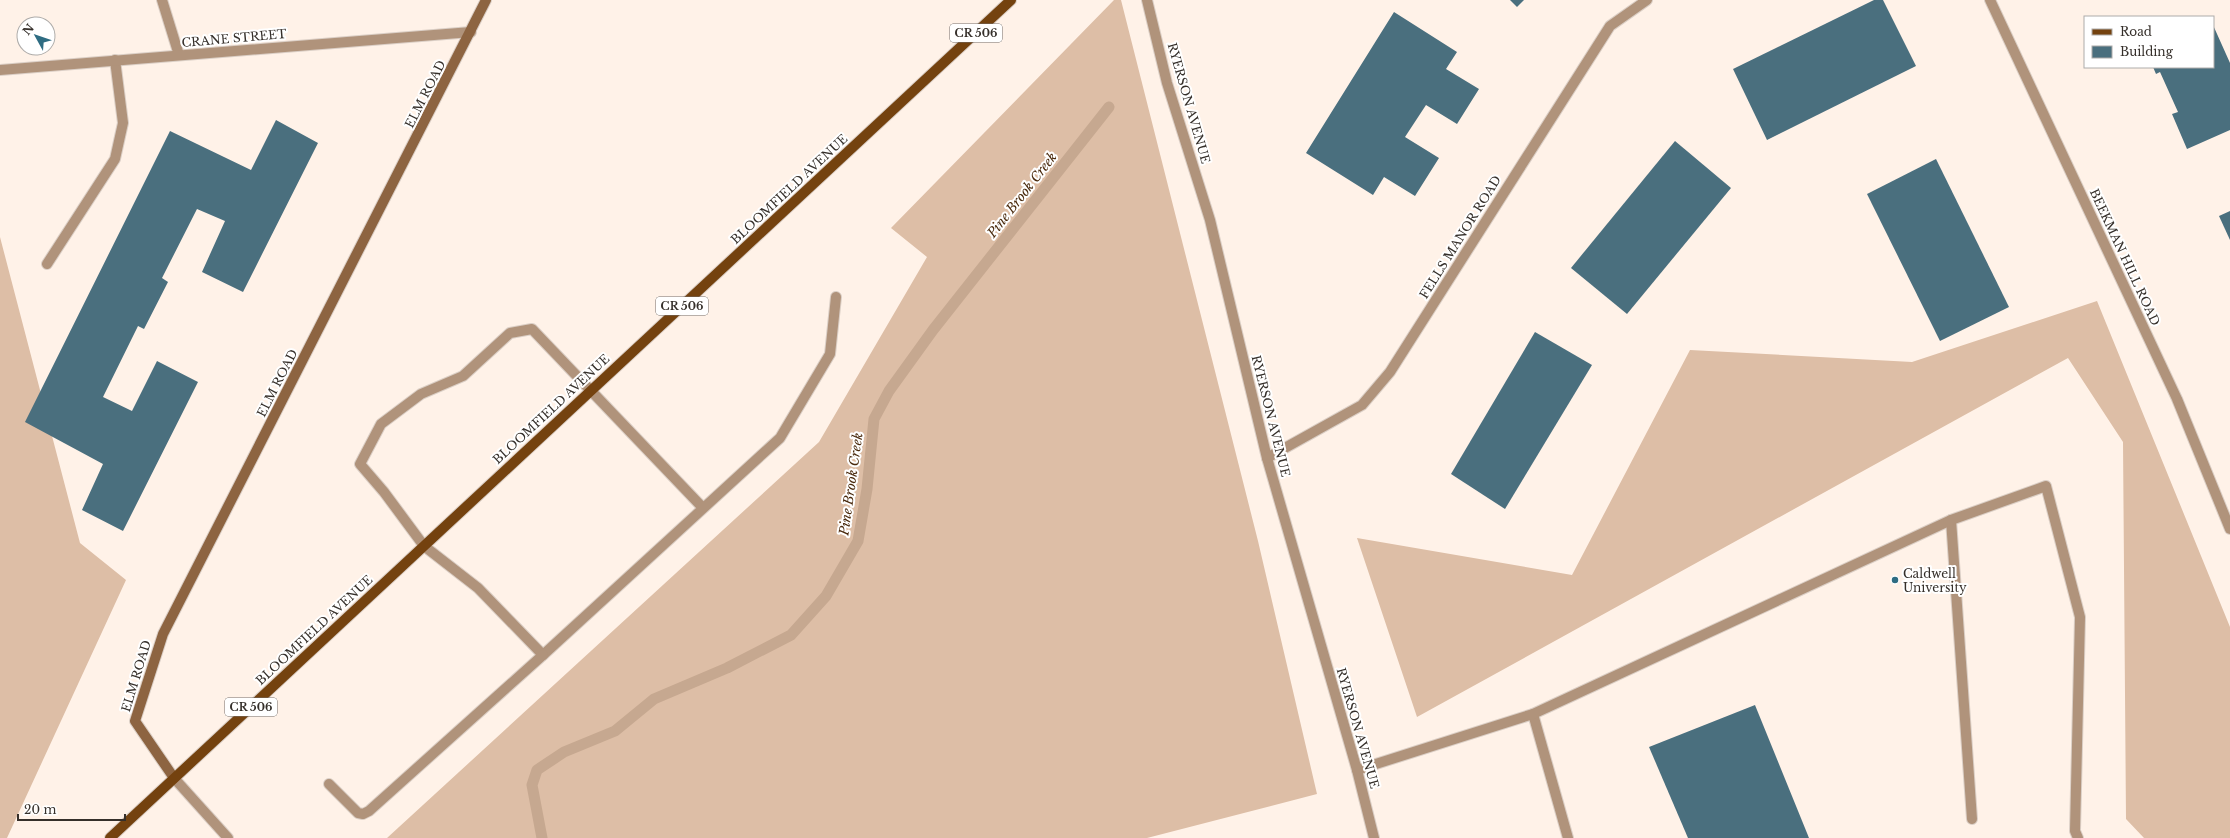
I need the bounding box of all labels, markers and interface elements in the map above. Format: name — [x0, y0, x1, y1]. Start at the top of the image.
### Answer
north arrow — [16, 16, 56, 56]
legend — [2084, 16, 2214, 68]
text: N — [20, 21, 37, 38]
road number: CR 506 — [950, 24, 1002, 42]
text: Road — [2120, 24, 2152, 39]
street label: CRANE STREET — [181, 26, 287, 50]
street label: RYERSON AVENUE — [1165, 41, 1214, 165]
text: Building — [2120, 44, 2174, 59]
street label: ELM ROAD — [402, 58, 448, 130]
street label: BLOOMFIELD AVENUE — [728, 131, 851, 247]
water label: Pine Brook Creek — [983, 149, 1061, 242]
street label: FELLS MANOR ROAD — [1416, 173, 1504, 301]
street label: BEEKMAN HILL ROAD — [2087, 186, 2163, 328]
road number: CR 506 — [656, 297, 708, 315]
street label: ELM ROAD — [254, 347, 300, 419]
street label: BLOOMFIELD AVENUE — [490, 351, 613, 467]
street label: RYERSON AVENUE — [1249, 354, 1293, 479]
water label: Pine Brook Creek — [835, 431, 867, 537]
place label: Caldwell University — [1903, 566, 1967, 595]
street label: BLOOMFIELD AVENUE — [253, 572, 376, 688]
marker: Caldwell University — [1890, 575, 1900, 585]
street label: ELM ROAD — [118, 638, 154, 714]
street label: RYERSON AVENUE — [1334, 666, 1383, 790]
road number: CR 506 — [225, 698, 277, 716]
scale bar — [18, 796, 125, 822]
text: 20 m — [24, 802, 56, 817]

